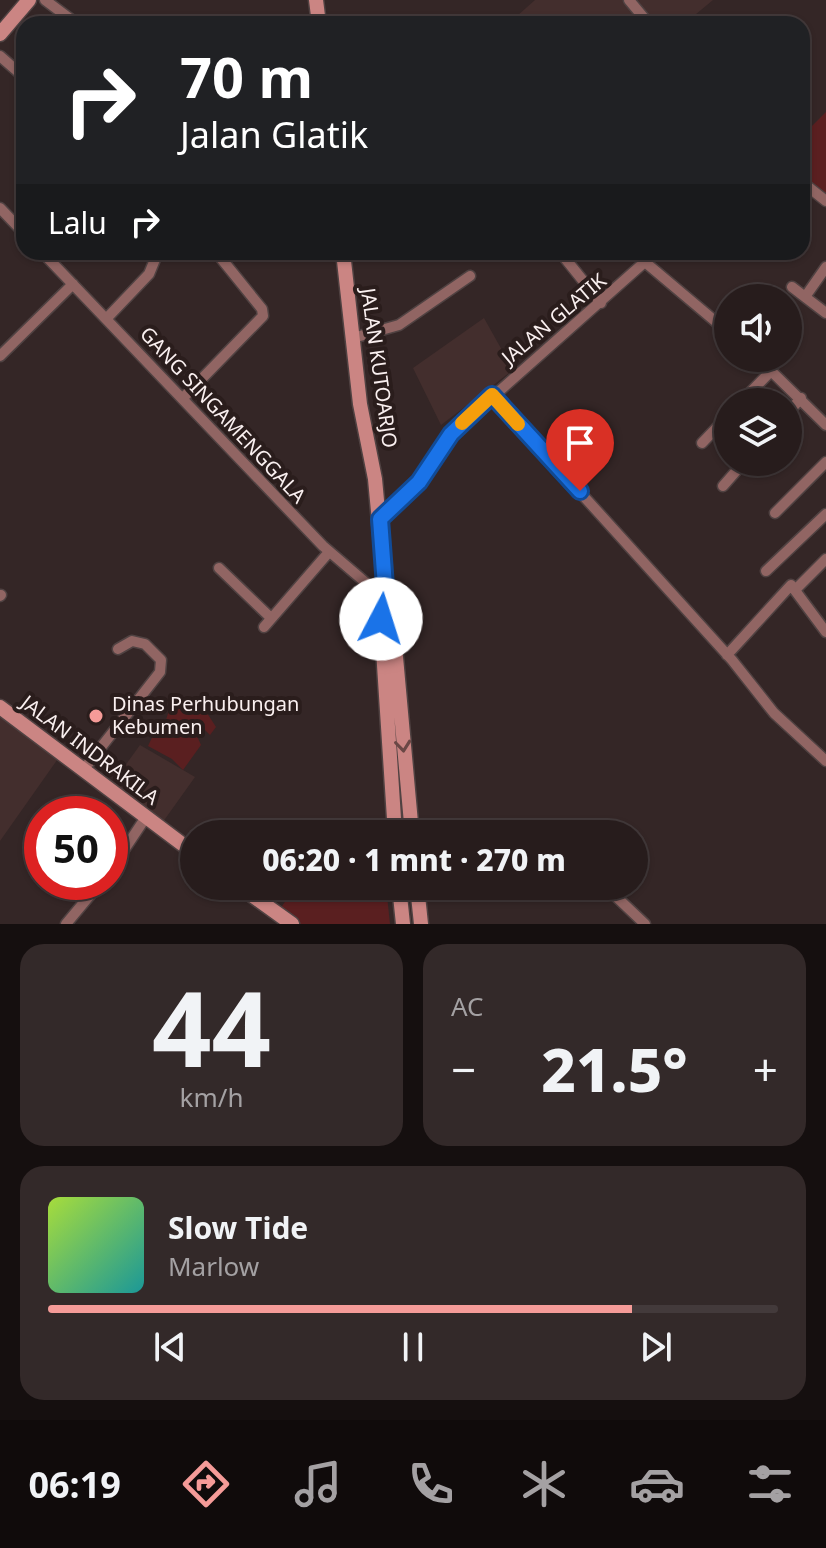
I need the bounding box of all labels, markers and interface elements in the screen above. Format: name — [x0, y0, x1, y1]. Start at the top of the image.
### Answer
text: 70 m — [180, 38, 313, 114]
icon: right — [48, 48, 152, 152]
text: Jalan Glatik — [180, 110, 368, 159]
icon: right — [123, 200, 167, 244]
text: Lalu — [48, 202, 107, 243]
street label: JALAN GLATIK — [494, 267, 612, 372]
street label: JALAN KUTOARJO — [355, 284, 404, 450]
map controls — [714, 284, 802, 476]
button: sound — [714, 284, 802, 372]
street label: GANG SINGAMENGGALA — [134, 321, 313, 509]
button: layers — [714, 388, 802, 476]
pin — [546, 409, 614, 491]
icon: arrive — [558, 421, 602, 465]
position arrow — [339, 577, 423, 661]
street label: JALAN INDRAKILA — [14, 688, 165, 810]
place label: Dinas Perhubungan Kebumen — [112, 690, 299, 740]
marker: Dinas Perhubungan Kebumen — [87, 707, 105, 725]
one-way arrow — [394, 740, 411, 753]
speed limit sign: 50 — [24, 796, 128, 900]
text: 06:20 · 1 mnt · 270 m — [262, 839, 566, 880]
text: 44 — [152, 956, 271, 1097]
text: AC — [451, 988, 484, 1024]
text: 21.5° — [541, 1028, 688, 1110]
text: − — [451, 1039, 476, 1099]
text: + — [753, 1039, 778, 1099]
text: km/h — [180, 1079, 243, 1115]
text: Slow Tide — [168, 1207, 308, 1248]
text: Marlow — [168, 1248, 259, 1284]
icon: previous — [148, 1325, 192, 1369]
icon: pause — [391, 1325, 435, 1369]
icon: next — [634, 1325, 678, 1369]
icon: directions — [178, 1456, 234, 1512]
icon: music — [290, 1456, 346, 1512]
icon: phone — [403, 1456, 459, 1512]
icon: climate — [516, 1456, 572, 1512]
icon: car — [629, 1456, 685, 1512]
icon: filters — [742, 1456, 798, 1512]
text: 06:19 — [28, 1460, 121, 1509]

